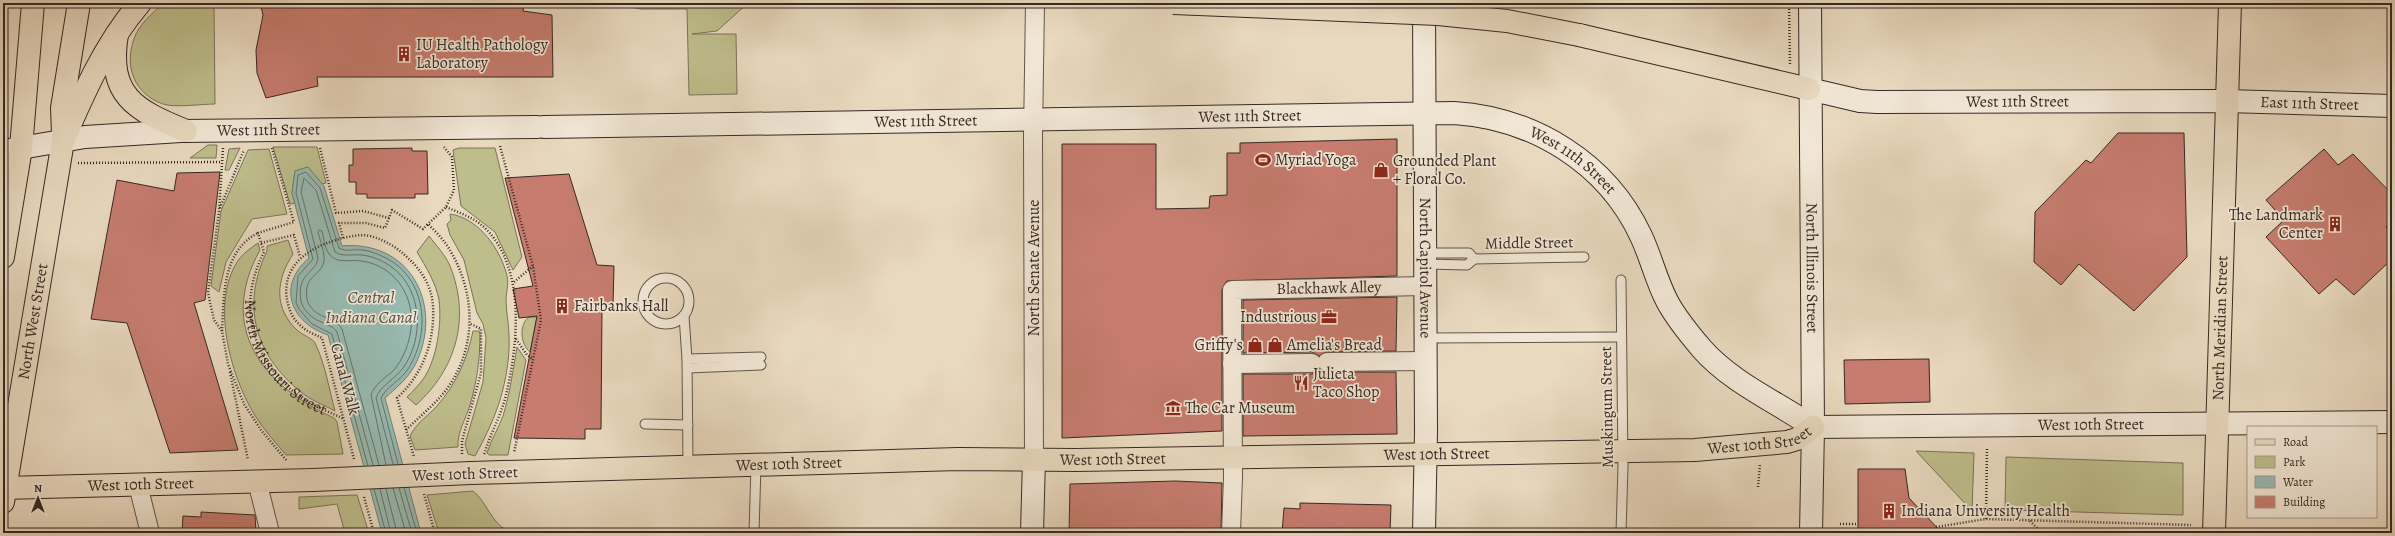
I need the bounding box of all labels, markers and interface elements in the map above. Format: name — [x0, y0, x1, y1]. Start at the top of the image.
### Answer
place label: IU Health Pathology Laboratory — [416, 34, 549, 74]
building icon: IU Health Pathology Laboratory — [395, 45, 413, 63]
street label: West 11th Street — [1965, 90, 2069, 113]
street label: East 11th Street — [2260, 91, 2359, 116]
street label: West 11th Street — [1197, 104, 1302, 128]
street label: West 11th Street — [873, 109, 978, 133]
street label: West 11th Street — [216, 118, 320, 142]
street label: West 11th Street — [1525, 121, 1621, 199]
place label: Myriad Yoga — [1275, 149, 1357, 171]
place label: Grounded Plant + Floral Co. — [1393, 150, 1496, 190]
sports icon: Myriad Yoga — [1254, 151, 1272, 169]
shop icon: Grounded Plant + Floral Co. — [1372, 161, 1390, 179]
street label: North Capitol Avenue — [1414, 198, 1437, 338]
street label: North Senate Avenue — [1023, 199, 1045, 337]
street label: North Illinois Street — [1800, 203, 1823, 333]
place label: The Landmark Center — [2229, 204, 2323, 244]
building icon: The Landmark Center — [2326, 215, 2344, 233]
street label: Middle Street — [1484, 231, 1574, 255]
street label: North Meridian Street — [2207, 255, 2233, 401]
street label: North West Street — [13, 262, 53, 381]
street label: Blackhawk Alley — [1276, 276, 1382, 300]
water label: Central Indiana Canal — [325, 286, 418, 329]
place label: Fairbanks Hall — [574, 295, 669, 317]
building icon: Fairbanks Hall — [553, 297, 571, 315]
street label: North Missouri Street — [239, 299, 330, 421]
place label: Industrious — [1240, 306, 1317, 328]
office icon: Industrious — [1320, 308, 1338, 326]
place label: Griffy's — [1195, 334, 1243, 356]
place label: Amelia's Bread — [1286, 334, 1382, 356]
shop icon: Griffy's — [1246, 336, 1264, 354]
shop icon: Amelia's Bread — [1266, 336, 1284, 354]
street label: Canal Walk — [325, 341, 365, 417]
street label: Muskingum Street — [1595, 346, 1619, 468]
place label: Julieta Taco Shop — [1313, 363, 1379, 403]
restaurant icon: Julieta Taco Shop — [1292, 374, 1310, 392]
place label: The Car Museum — [1185, 397, 1295, 419]
museum icon: The Car Museum — [1164, 399, 1182, 417]
street label: West 10th Street — [2037, 413, 2144, 436]
street label: West 10th Street — [1706, 421, 1816, 460]
legend — [2247, 426, 2377, 518]
text: Road — [2283, 434, 2309, 450]
street label: West 10th Street — [1382, 442, 1490, 466]
street label: West 10th Street — [1059, 448, 1166, 471]
street label: West 10th Street — [734, 451, 842, 476]
text: Park — [2283, 454, 2306, 470]
street label: West 10th Street — [411, 461, 518, 487]
street label: West 10th Street — [87, 472, 194, 497]
text: Water — [2282, 474, 2313, 490]
north arrow — [18, 478, 58, 518]
text: N — [34, 481, 42, 496]
text: Building — [2283, 494, 2325, 510]
place label: Indiana University Health — [1901, 500, 2070, 522]
building icon: Indiana University Health — [1880, 502, 1898, 520]

